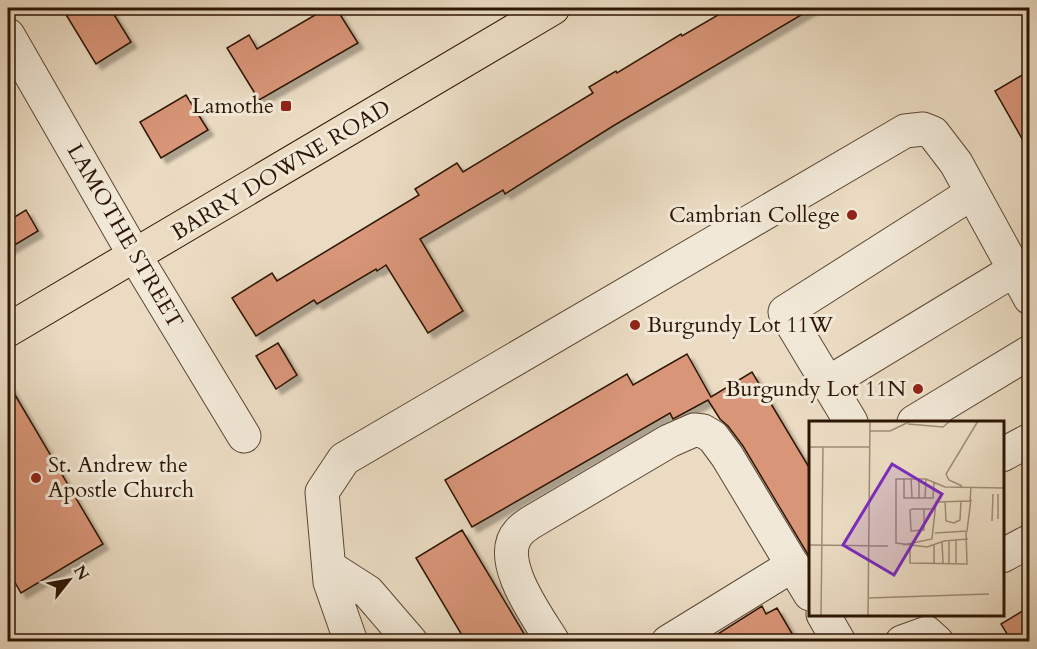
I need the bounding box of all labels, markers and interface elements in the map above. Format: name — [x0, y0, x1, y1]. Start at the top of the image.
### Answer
place label: Lamothe — [192, 91, 274, 121]
street label: BARRY DOWNE ROAD — [166, 93, 396, 247]
marker: Lamothe — [279, 99, 293, 113]
street label: LAMOTHE STREET — [60, 138, 190, 334]
place label: Cambrian College — [669, 200, 840, 230]
marker: Cambrian College — [845, 208, 859, 222]
place label: Burgundy Lot 11W — [647, 310, 834, 340]
marker: Burgundy Lot 11W — [628, 318, 642, 332]
place label: Burgundy Lot 11N — [725, 374, 906, 404]
marker: Burgundy Lot 11N — [911, 382, 925, 396]
inset map — [809, 421, 1004, 616]
place label: St. Andrew the Apostle Church — [48, 450, 194, 505]
marker: St. Andrew the Apostle Church — [29, 471, 43, 485]
north arrow — [39, 550, 99, 610]
text: N — [68, 561, 94, 585]

